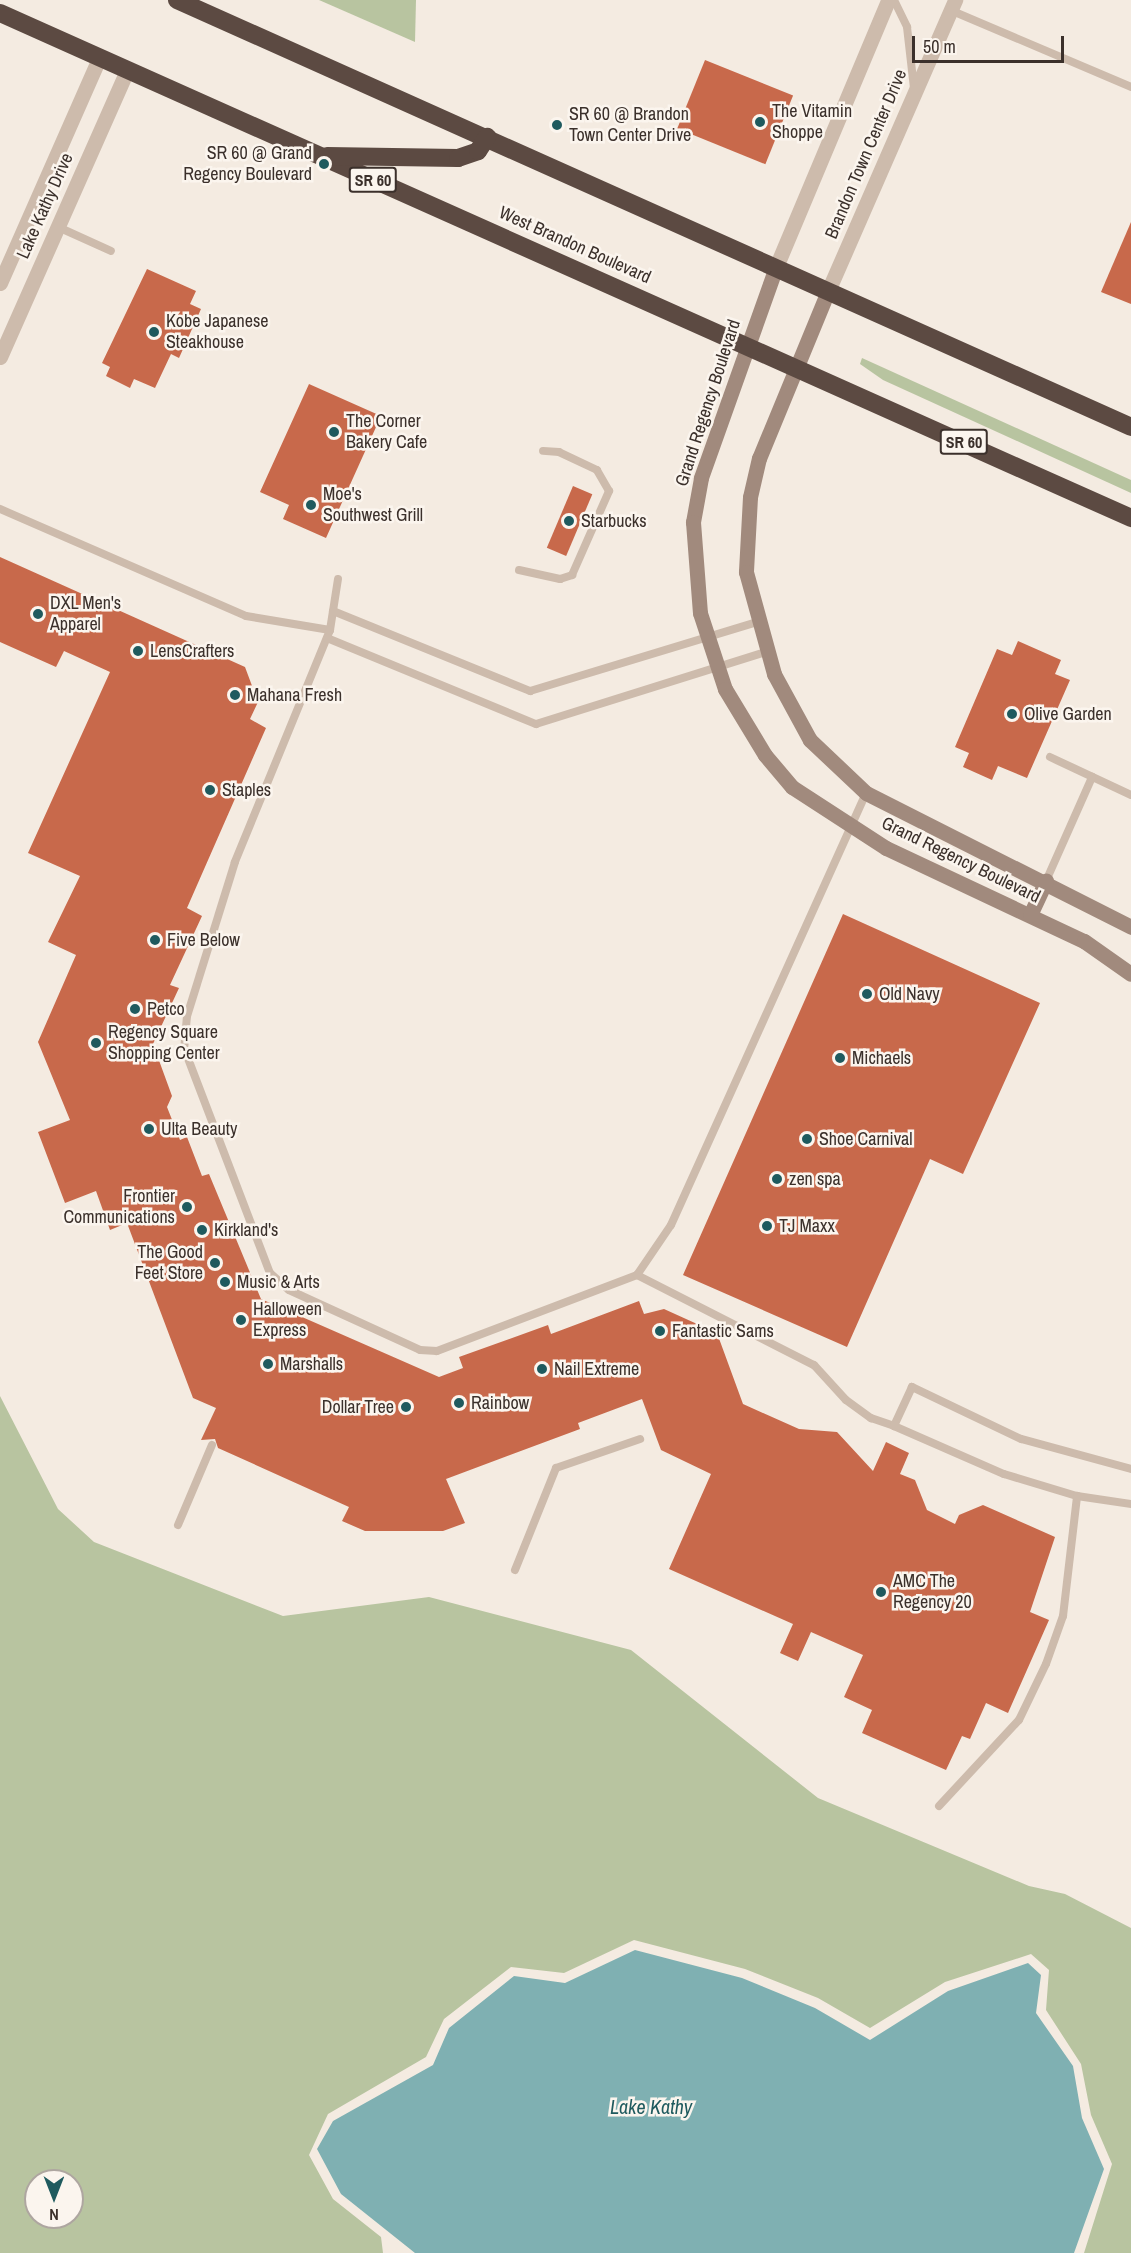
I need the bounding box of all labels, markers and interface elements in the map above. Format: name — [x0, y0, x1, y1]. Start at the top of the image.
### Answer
scale bar — [915, 24, 1066, 62]
text: 50 m — [923, 34, 956, 59]
street label: Brandon Town Center Drive — [820, 66, 912, 242]
place label: The Vitamin Shoppe — [772, 101, 852, 144]
place label: SR 60 @ Brandon Town Center Drive — [569, 104, 691, 146]
marker: The Vitamin Shoppe — [753, 115, 767, 129]
marker: SR 60 @ Brandon Town Center Drive — [550, 118, 564, 132]
place label: SR 60 @ Grand Regency Boulevard — [183, 143, 312, 186]
street label: Lake Kathy Drive — [12, 150, 78, 262]
marker: SR 60 @ Grand Regency Boulevard — [317, 157, 331, 171]
road number: SR 60 — [348, 167, 398, 193]
street label: West Brandon Boulevard — [496, 202, 654, 288]
place label: Kobe Japanese Steakhouse — [166, 311, 269, 354]
street label: Grand Regency Boulevard — [671, 317, 745, 489]
marker: Kobe Japanese Steakhouse — [147, 325, 161, 339]
place label: The Corner Bakery Cafe — [346, 411, 427, 454]
marker: The Corner Bakery Cafe — [327, 425, 341, 439]
road number: SR 60 — [938, 429, 990, 455]
place label: Moe's Southwest Grill — [323, 484, 423, 526]
marker: Moe's Southwest Grill — [304, 498, 318, 512]
place label: Starbucks — [581, 510, 647, 532]
marker: Starbucks — [562, 514, 576, 528]
place label: DXL Men's Apparel — [50, 593, 122, 636]
marker: DXL Men's Apparel — [31, 607, 45, 621]
place label: LensCrafters — [150, 640, 234, 662]
marker: LensCrafters — [131, 644, 145, 658]
place label: Mahana Fresh — [247, 684, 342, 706]
marker: Mahana Fresh — [228, 688, 242, 702]
place label: Olive Garden — [1024, 703, 1112, 725]
marker: Olive Garden — [1005, 707, 1019, 721]
place label: Staples — [222, 779, 271, 801]
marker: Staples — [203, 783, 217, 797]
street label: Grand Regency Boulevard — [878, 812, 1044, 908]
place label: Five Below — [167, 929, 240, 951]
marker: Five Below — [148, 933, 162, 947]
place label: Old Navy — [879, 983, 940, 1005]
marker: Old Navy — [860, 987, 874, 1001]
place label: Petco — [147, 998, 185, 1020]
marker: Petco — [128, 1002, 142, 1016]
place label: Regency Square Shopping Center — [108, 1022, 220, 1064]
marker: Regency Square Shopping Center — [89, 1036, 103, 1050]
place label: Michaels — [852, 1047, 911, 1069]
marker: Michaels — [833, 1051, 847, 1065]
place label: Ulta Beauty — [161, 1118, 237, 1140]
marker: Ulta Beauty — [142, 1122, 156, 1136]
place label: Shoe Carnival — [819, 1128, 913, 1150]
marker: Shoe Carnival — [800, 1132, 814, 1146]
place label: zen spa — [789, 1168, 841, 1190]
marker: zen spa — [770, 1172, 784, 1186]
place label: Frontier Communications — [63, 1186, 175, 1228]
marker: Frontier Communications — [180, 1200, 194, 1214]
place label: TJ Maxx — [779, 1215, 835, 1237]
place label: Kirkland's — [214, 1219, 278, 1241]
marker: TJ Maxx — [760, 1219, 774, 1233]
marker: Kirkland's — [195, 1223, 209, 1237]
place label: The Good Feet Store — [135, 1242, 203, 1284]
marker: The Good Feet Store — [208, 1256, 222, 1270]
place label: Music & Arts — [237, 1271, 321, 1293]
marker: Music & Arts — [218, 1275, 232, 1289]
place label: Halloween Express — [253, 1299, 322, 1342]
marker: Halloween Express — [234, 1313, 248, 1327]
place label: Fantastic Sams — [672, 1320, 774, 1342]
marker: Fantastic Sams — [653, 1324, 667, 1338]
place label: Marshalls — [280, 1353, 343, 1375]
marker: Marshalls — [261, 1357, 275, 1371]
place label: Nail Extreme — [554, 1358, 639, 1380]
marker: Nail Extreme — [535, 1362, 549, 1376]
place label: Rainbow — [471, 1392, 529, 1414]
place label: Dollar Tree — [322, 1396, 394, 1418]
marker: Rainbow — [452, 1396, 466, 1410]
marker: Dollar Tree — [399, 1400, 413, 1414]
place label: AMC The Regency 20 — [893, 1571, 972, 1614]
marker: AMC The Regency 20 — [874, 1585, 888, 1599]
water label: Lake Kathy — [610, 2094, 692, 2118]
north arrow — [24, 2169, 84, 2229]
text: N — [49, 2204, 59, 2226]

